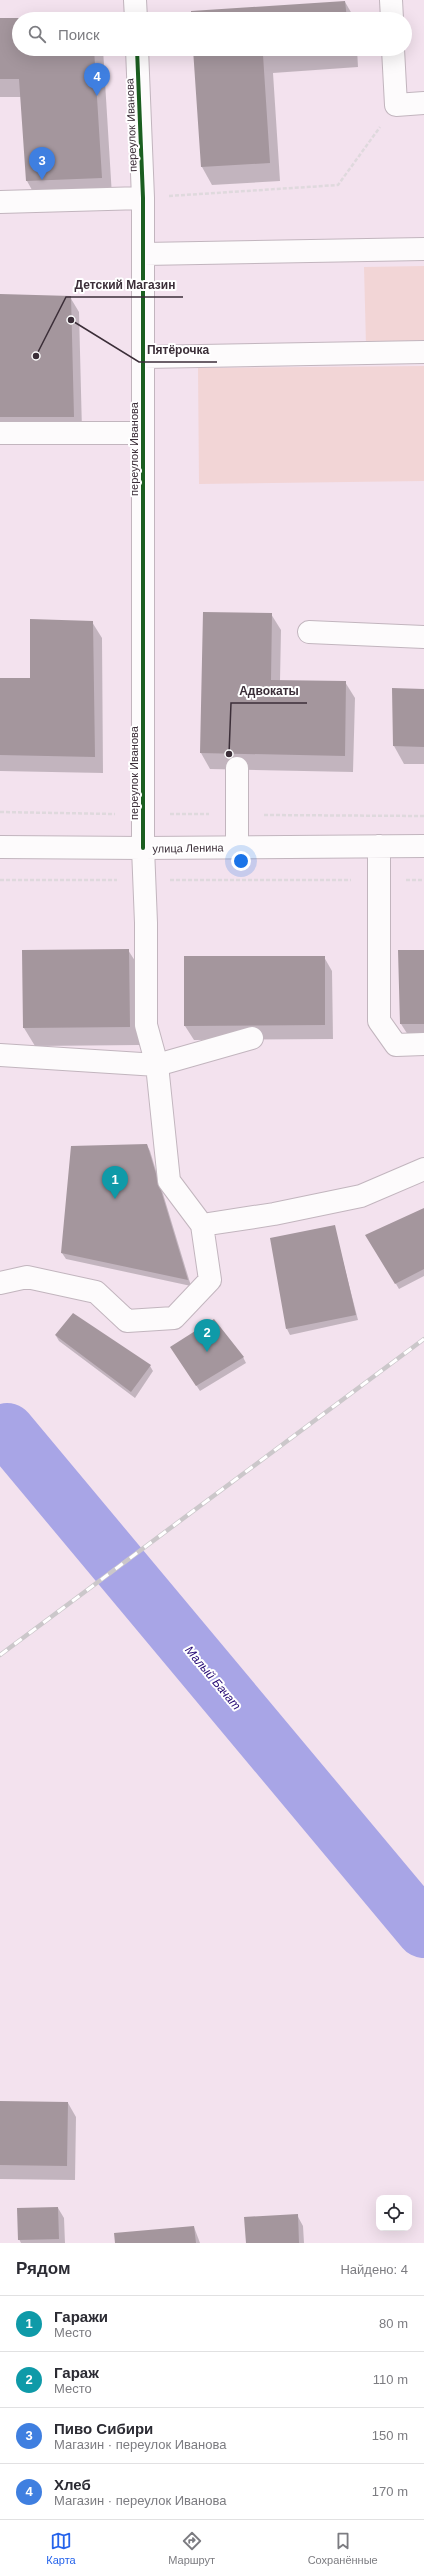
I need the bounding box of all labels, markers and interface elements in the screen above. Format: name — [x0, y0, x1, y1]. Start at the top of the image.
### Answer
search box — [12, 12, 412, 56]
icon: search — [26, 23, 48, 45]
text: Поиск — [58, 26, 100, 43]
pin: 4 — [84, 63, 110, 96]
street label: переулок Иванова — [123, 77, 139, 172]
pin: 3 — [29, 147, 55, 180]
callout: Детский Магазин — [66, 273, 183, 297]
text: Детский Магазин — [75, 278, 175, 292]
callout: Пятёрочка — [139, 338, 217, 362]
text: Пятёрочка — [147, 343, 209, 357]
street label: переулок Иванова — [128, 401, 140, 496]
callout: Адвокаты — [231, 679, 307, 703]
text: Адвокаты — [239, 684, 299, 698]
street label: переулок Иванова — [128, 725, 140, 820]
street label: улица Ленина — [152, 841, 225, 855]
your location — [231, 851, 251, 871]
pin: 1 — [102, 1166, 128, 1199]
pin: 2 — [194, 1319, 220, 1352]
water label: Малый Бачат — [182, 1643, 244, 1713]
map controls — [376, 2195, 412, 2231]
button: locate — [376, 2195, 412, 2231]
text: Рядом — [16, 2259, 71, 2278]
text: Найдено: 4 — [340, 2262, 408, 2277]
text: Гаражи — [54, 2308, 108, 2325]
text: 1 — [25, 2316, 33, 2331]
text: 80 m — [379, 2316, 408, 2331]
text: Место — [54, 2325, 92, 2340]
text: Гараж — [54, 2364, 99, 2381]
text: 2 — [25, 2372, 33, 2387]
text: 110 m — [373, 2372, 408, 2387]
text: Место — [54, 2381, 92, 2396]
text: Пиво Сибири — [54, 2420, 153, 2437]
text: 3 — [25, 2428, 33, 2443]
text: 150 m — [372, 2428, 408, 2443]
text: Магазин · переулок Иванова — [54, 2437, 227, 2452]
text: Хлеб — [54, 2476, 91, 2493]
text: 4 — [25, 2484, 33, 2499]
text: 170 m — [372, 2484, 408, 2499]
text: Магазин · переулок Иванова — [54, 2493, 227, 2508]
tab: Карта — [46, 2530, 76, 2566]
tab: Маршрут — [168, 2530, 215, 2566]
tab: Сохранённые — [308, 2530, 378, 2566]

